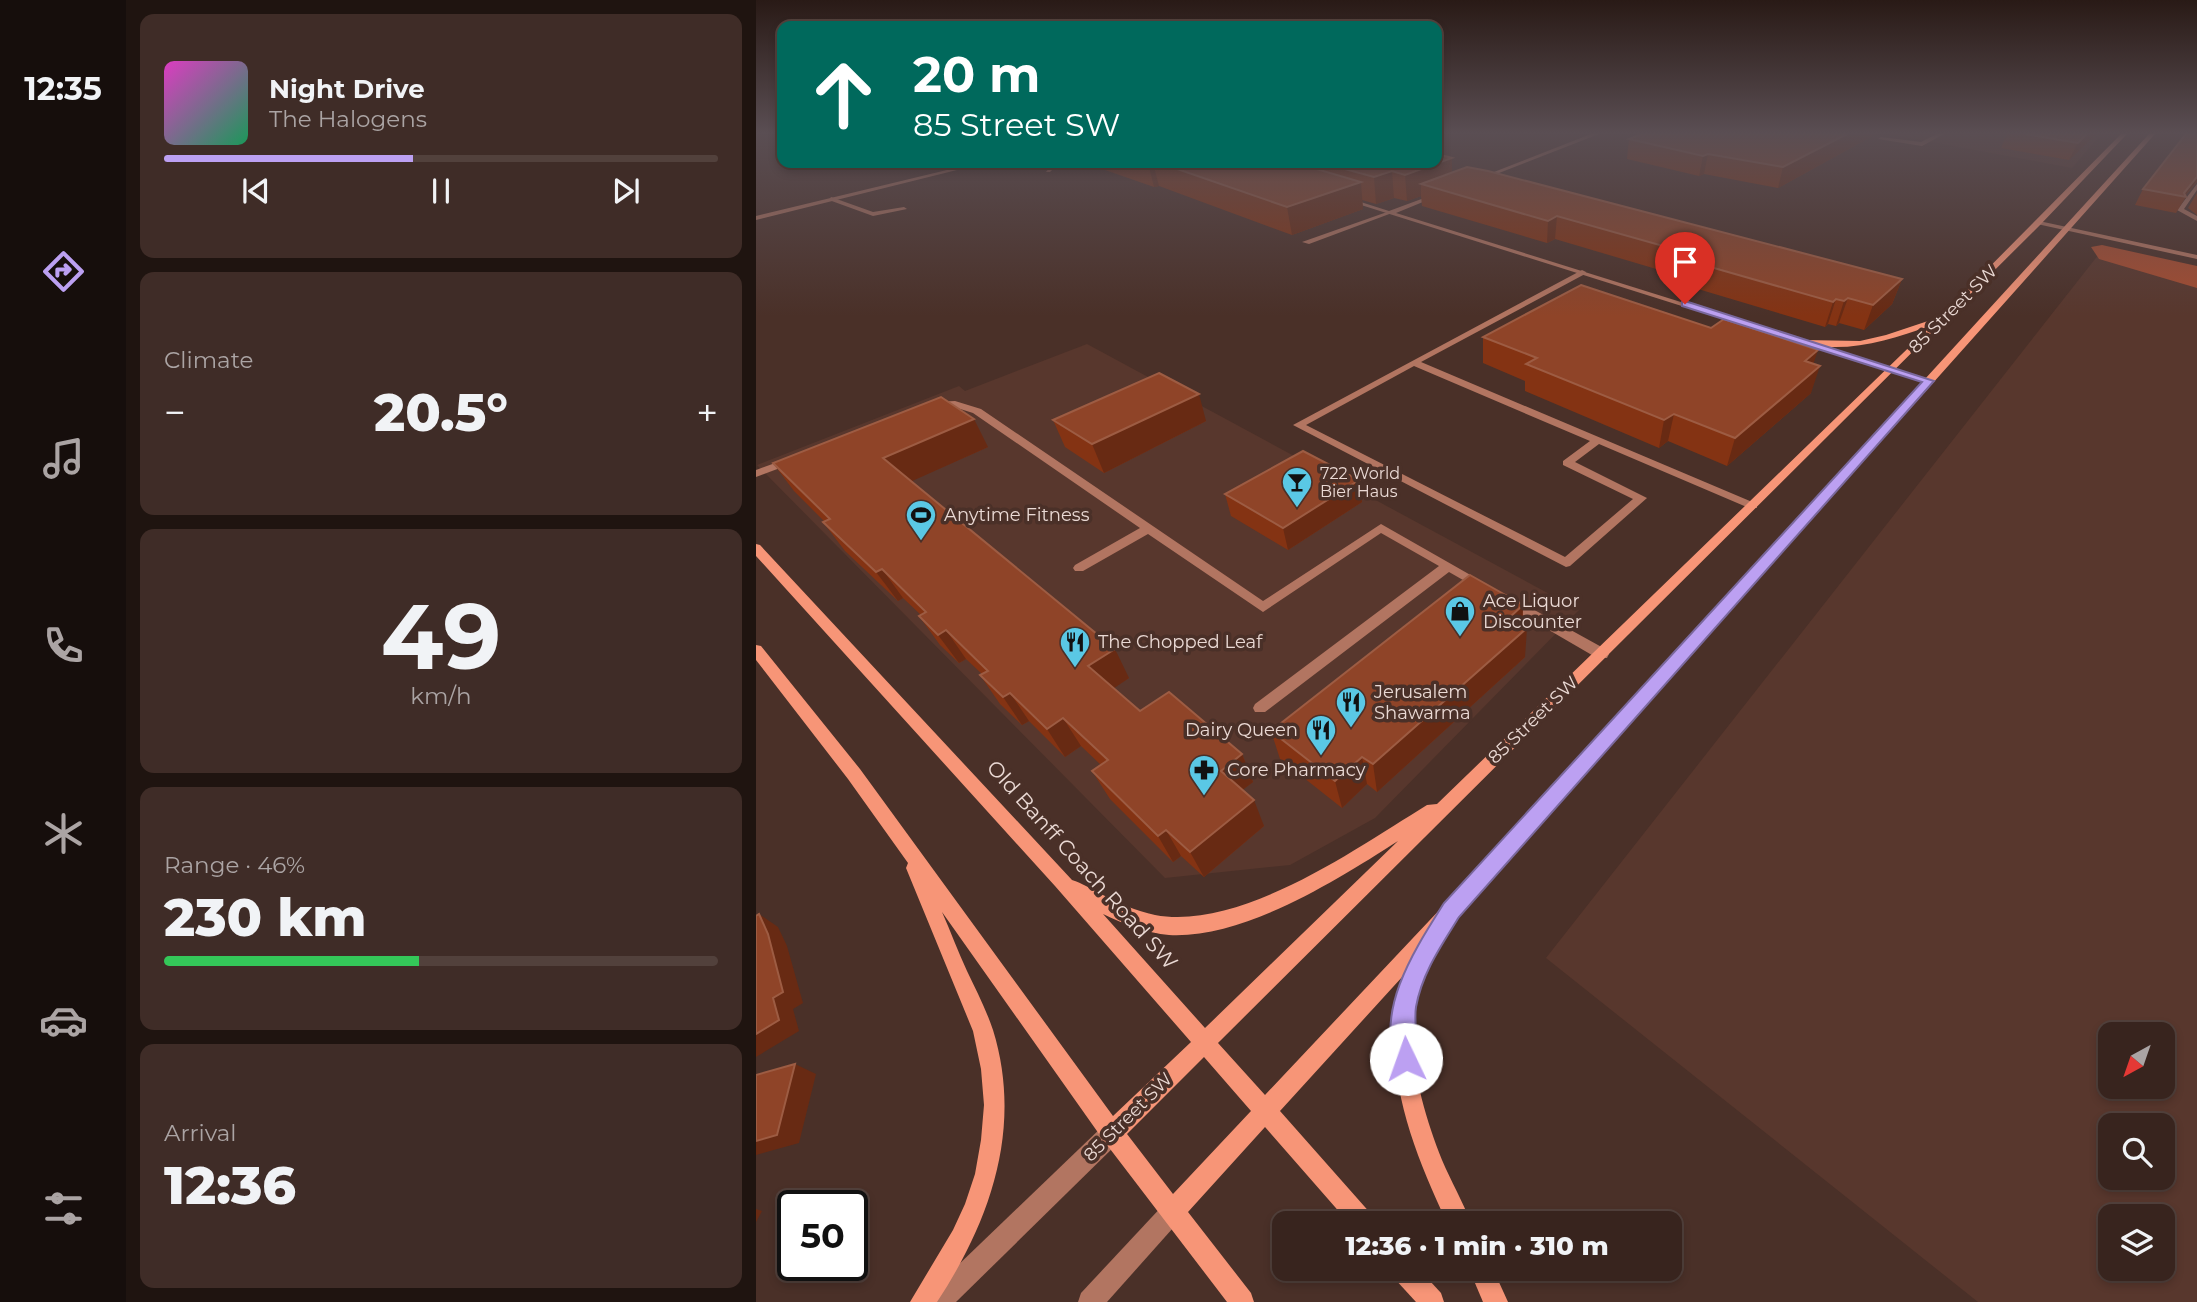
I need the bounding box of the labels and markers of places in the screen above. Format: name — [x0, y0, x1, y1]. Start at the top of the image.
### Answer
pin — [1655, 232, 1715, 304]
place label: 722 World Bier Haus — [1320, 464, 1400, 501]
bar icon: 722 World Bier Haus — [1280, 465, 1314, 509]
sports icon: Anytime Fitness — [904, 498, 938, 542]
place label: Anytime Fitness — [944, 504, 1090, 526]
place label: Ace Liquor Discounter — [1483, 590, 1582, 633]
shop icon: Ace Liquor Discounter — [1443, 594, 1477, 638]
restaurant icon: The Chopped Leaf — [1058, 625, 1092, 669]
place label: The Chopped Leaf — [1098, 631, 1263, 653]
place label: Jerusalem Shawarma — [1373, 681, 1471, 724]
restaurant icon: Jerusalem Shawarma — [1334, 685, 1368, 729]
restaurant icon: Dairy Queen — [1304, 713, 1338, 757]
place label: Dairy Queen — [1185, 719, 1298, 741]
pharmacy icon: Core Pharmacy — [1187, 753, 1221, 797]
place label: Core Pharmacy — [1227, 759, 1366, 781]

